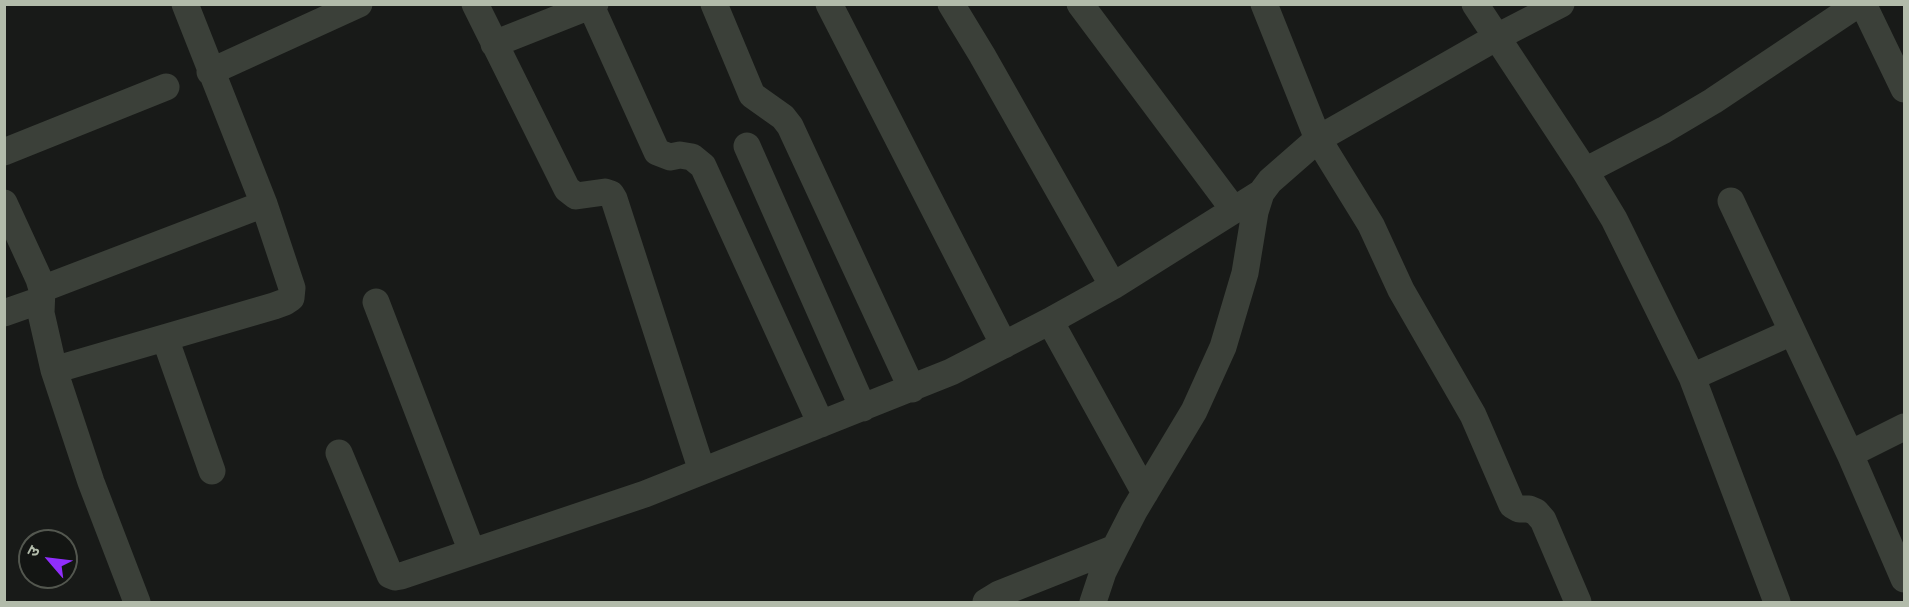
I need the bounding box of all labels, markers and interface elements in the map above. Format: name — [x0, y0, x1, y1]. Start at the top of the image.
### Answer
north arrow — [18, 529, 78, 589]
text: उ — [23, 543, 44, 560]

